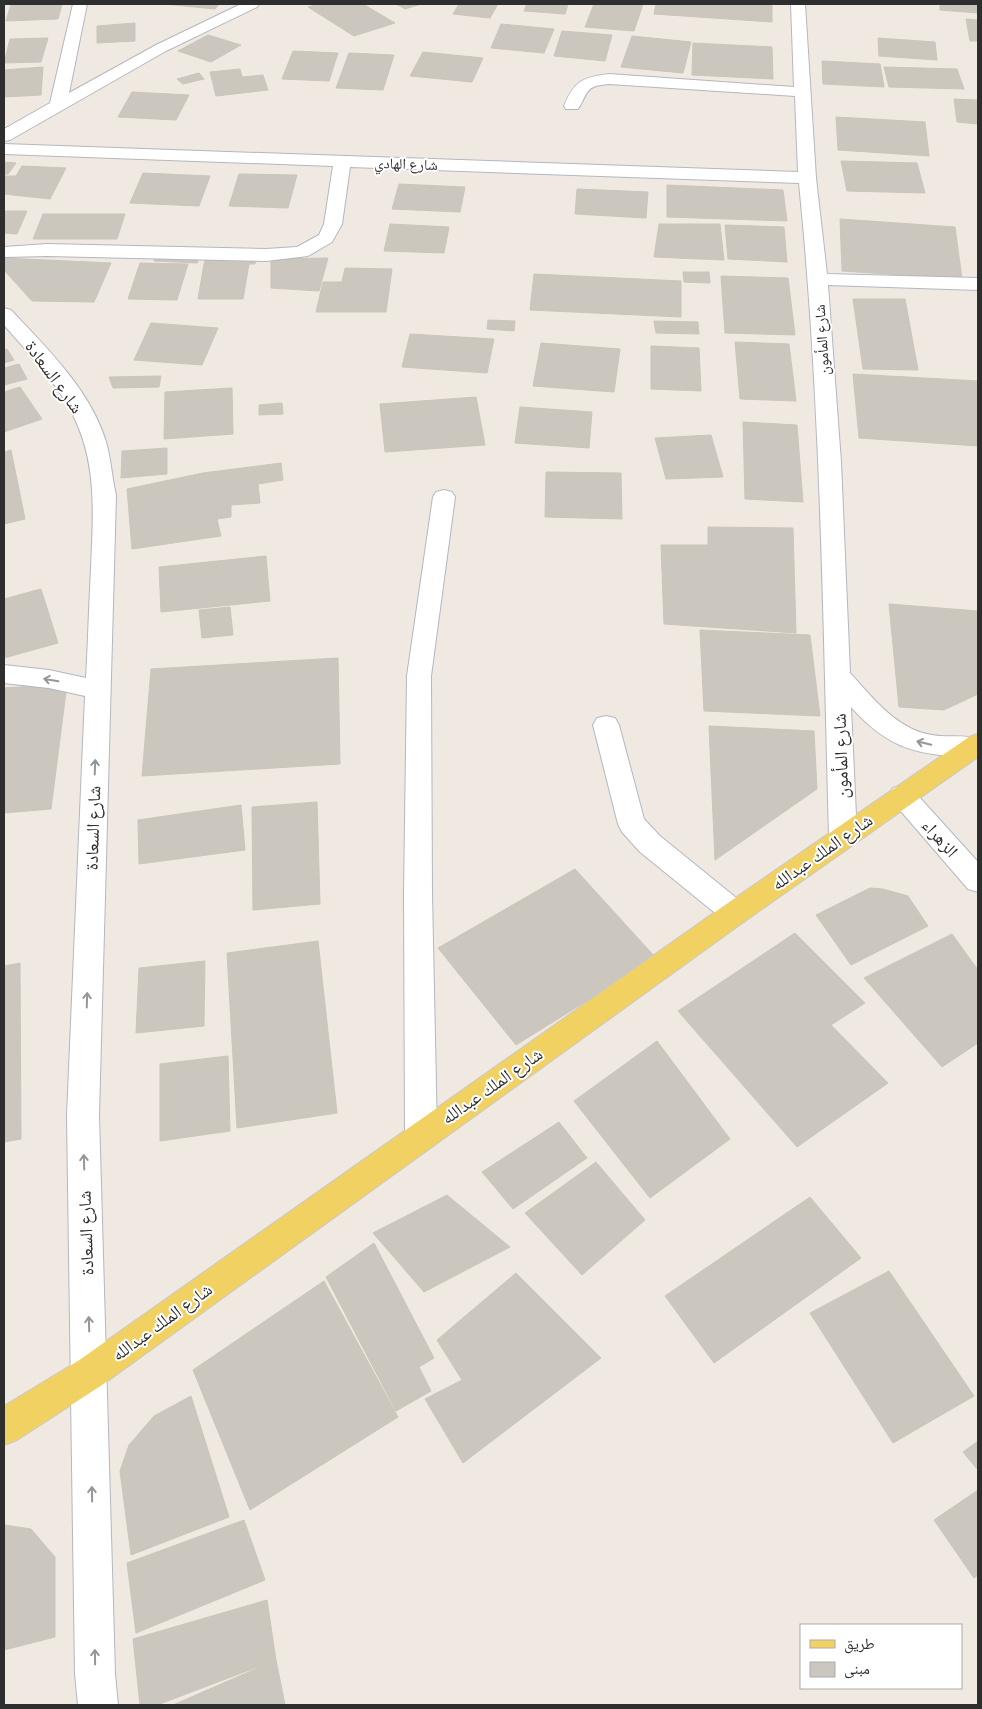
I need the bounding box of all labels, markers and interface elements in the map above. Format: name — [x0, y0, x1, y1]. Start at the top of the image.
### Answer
street label: شارع الهادي — [374, 153, 438, 177]
street label: شارع المأمون — [810, 304, 834, 376]
street label: شارع السعادة — [20, 336, 89, 418]
one-way arrow — [44, 674, 60, 684]
street label: شارع المأمون — [828, 713, 853, 799]
one-way arrow — [917, 738, 933, 747]
one-way arrow — [90, 759, 100, 776]
street label: شارع السعادة — [80, 785, 105, 871]
street label: شارع الملك عبدالله — [767, 808, 877, 895]
street label: الزهراء — [917, 814, 964, 862]
one-way arrow — [82, 992, 92, 1008]
street label: شارع الملك عبدالله — [437, 1042, 547, 1129]
one-way arrow — [80, 1154, 89, 1170]
street label: شارع السعادة — [73, 1190, 98, 1276]
street label: شارع الملك عبدالله — [107, 1277, 216, 1366]
one-way arrow — [84, 1317, 93, 1333]
one-way arrow — [87, 1486, 97, 1502]
legend — [800, 1624, 962, 1689]
text: طريق — [844, 1634, 875, 1654]
one-way arrow — [90, 1649, 100, 1665]
text: مبنى — [844, 1659, 870, 1679]

